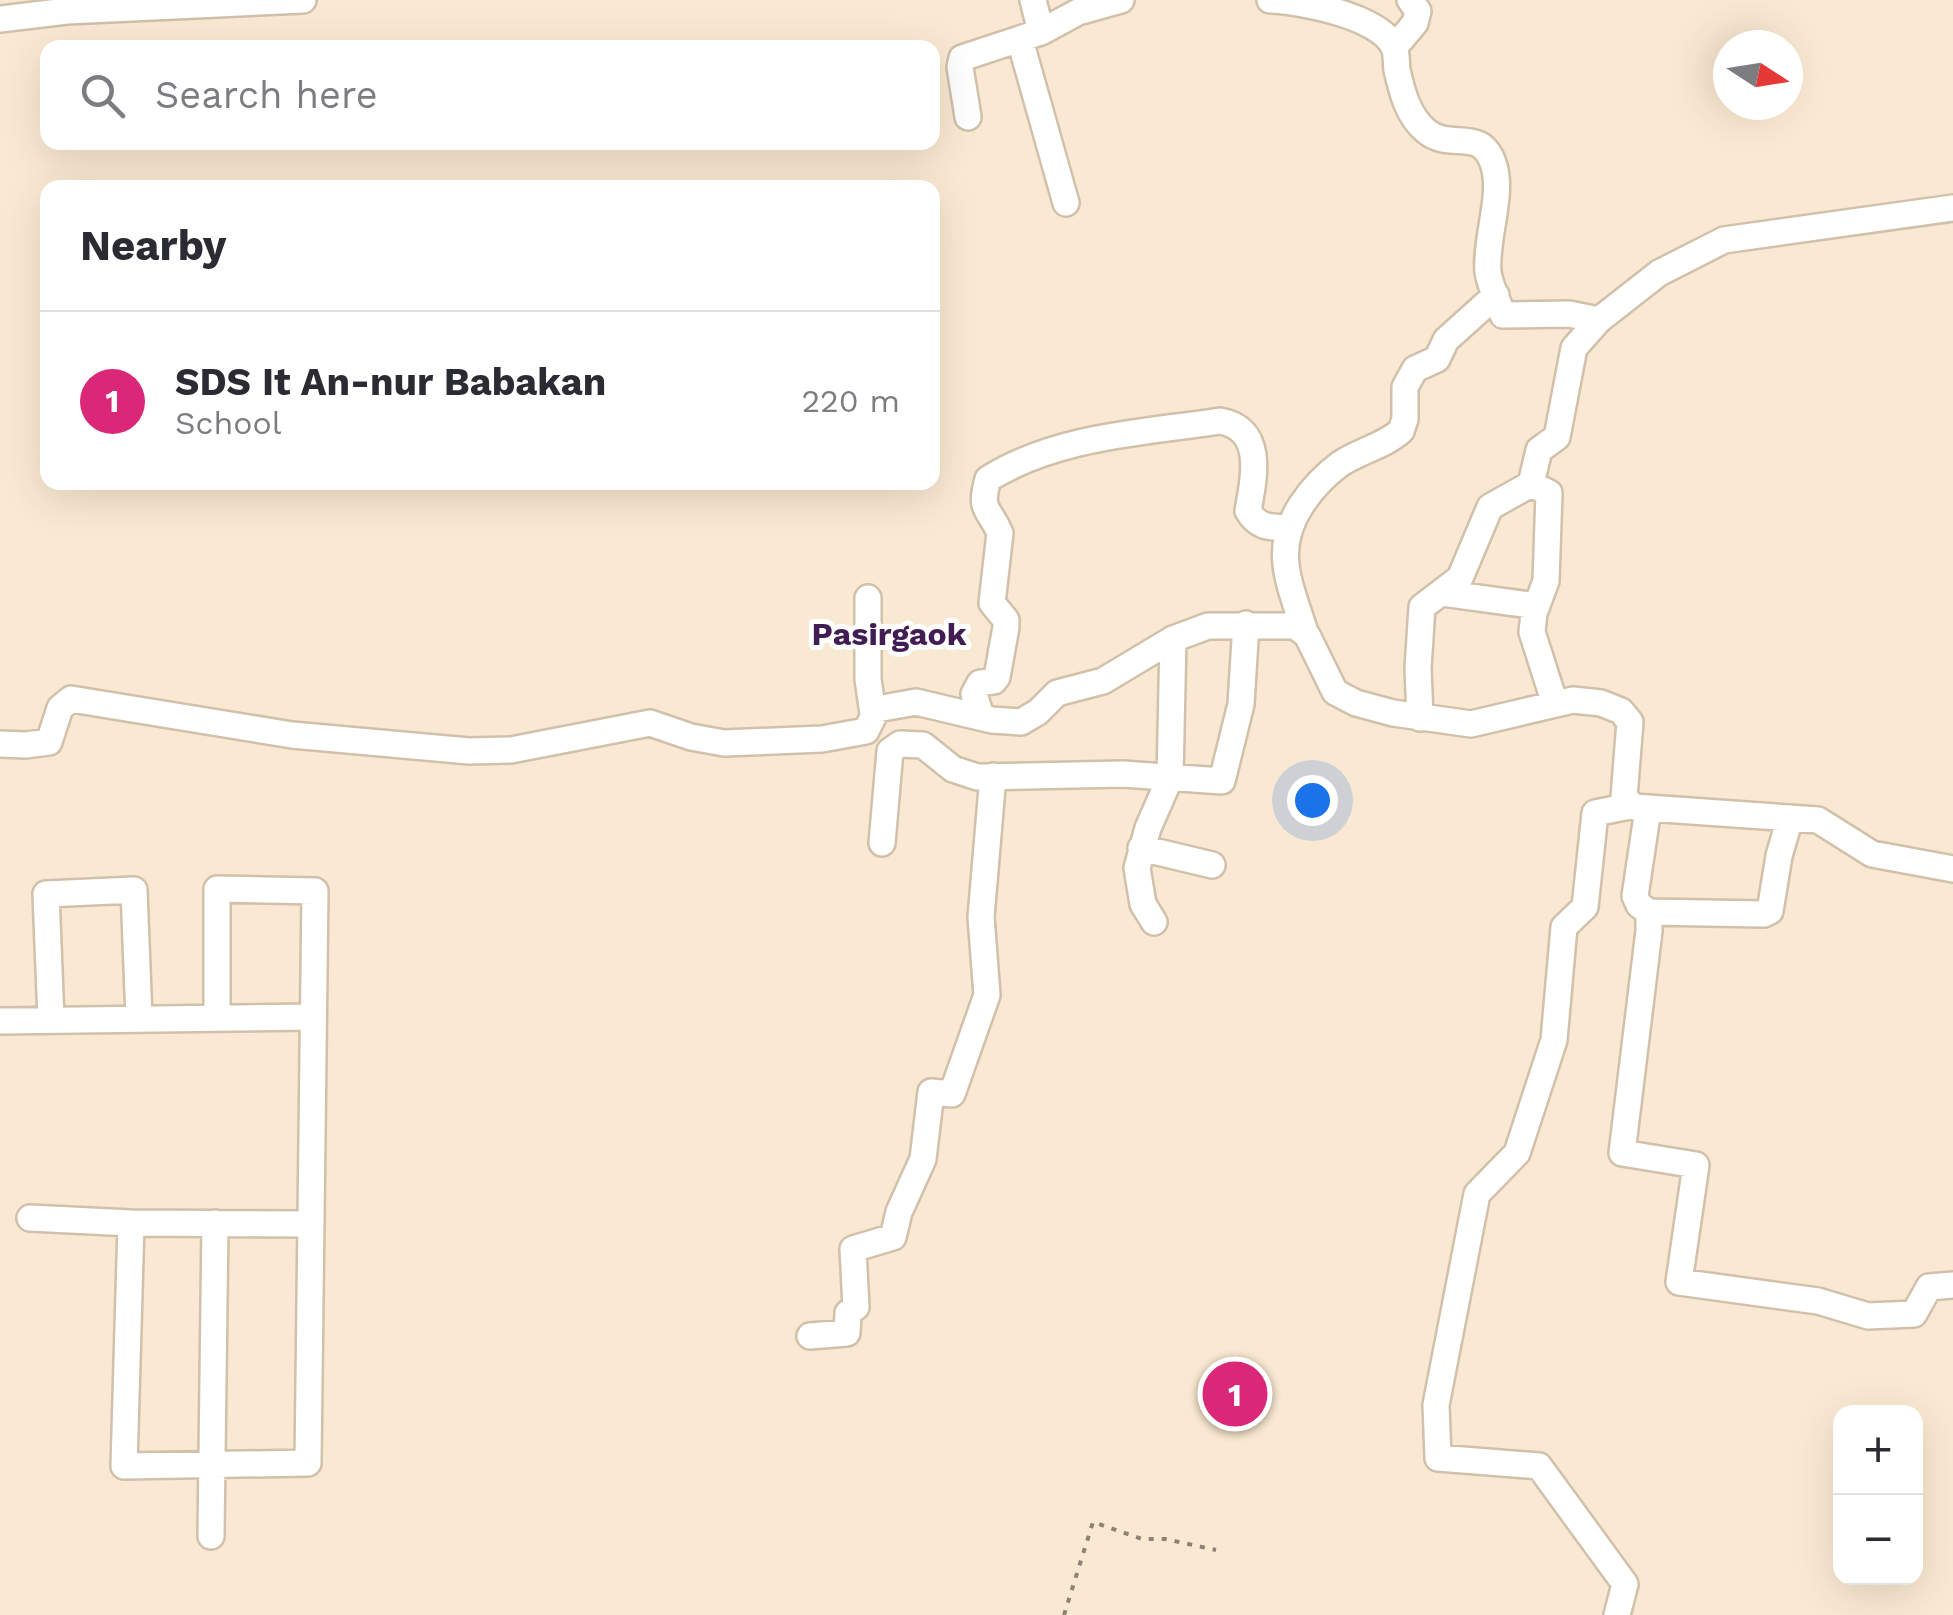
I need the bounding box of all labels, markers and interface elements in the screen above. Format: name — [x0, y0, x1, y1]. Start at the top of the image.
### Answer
north arrow — [1713, 30, 1803, 120]
search box — [40, 40, 940, 150]
icon: search — [75, 68, 130, 123]
text: Search here — [155, 73, 378, 117]
text: Nearby — [80, 221, 227, 270]
text: SDS It An-nur Babakan — [175, 360, 606, 404]
text: 1 — [106, 382, 119, 420]
text: 220 m — [801, 382, 900, 420]
text: School — [175, 404, 281, 442]
district label: Pasirgaok — [811, 615, 967, 653]
your location — [1287, 775, 1338, 826]
pin: 1 — [1202, 1356, 1268, 1432]
map controls — [1833, 1405, 1923, 1585]
button: + — [1833, 1405, 1923, 1495]
button: − — [1833, 1495, 1923, 1585]

